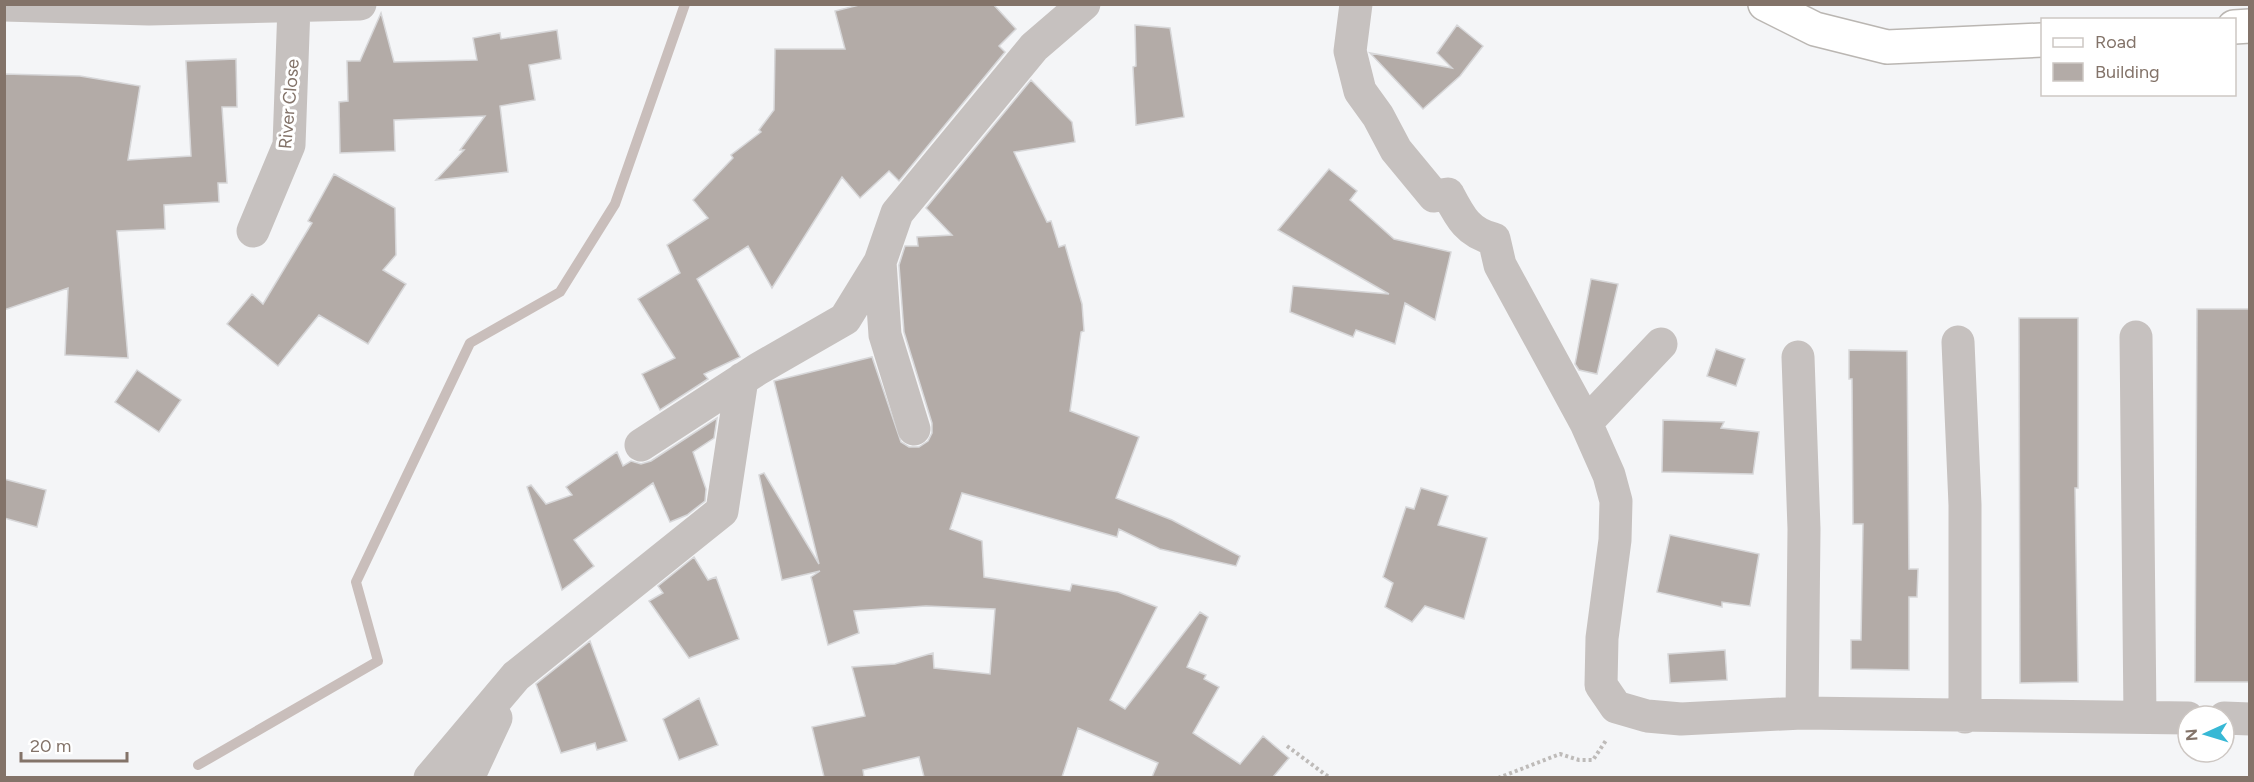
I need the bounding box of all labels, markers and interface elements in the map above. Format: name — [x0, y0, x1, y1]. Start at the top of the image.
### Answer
legend — [2041, 18, 2236, 96]
text: Road — [2095, 31, 2136, 53]
street label: River Close — [274, 58, 304, 150]
text: Building — [2095, 61, 2160, 83]
north arrow — [2176, 704, 2236, 764]
scale bar — [21, 725, 128, 763]
text: N — [2182, 728, 2201, 742]
text: 20 m — [30, 735, 71, 757]

